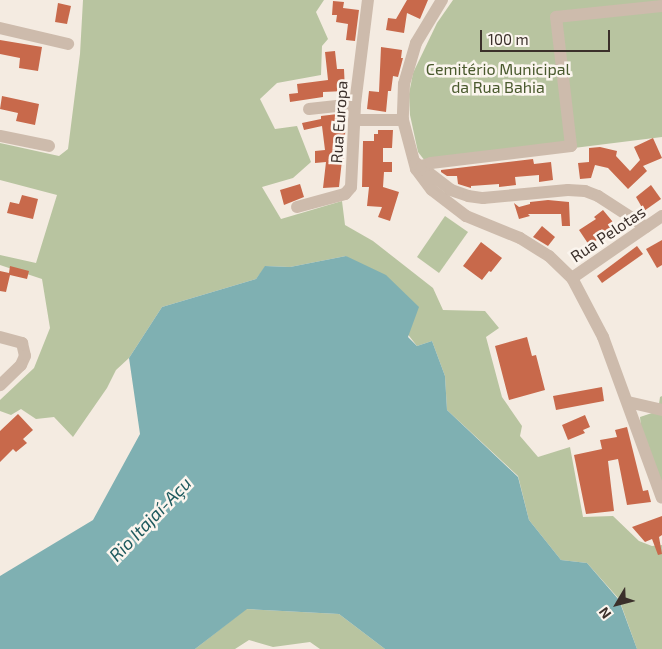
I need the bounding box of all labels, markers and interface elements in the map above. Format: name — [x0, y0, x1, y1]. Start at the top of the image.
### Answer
scale bar — [482, 20, 612, 52]
text: 100 m — [488, 30, 529, 48]
park label: Cemitério Municipal da Rua Bahia — [426, 59, 570, 97]
street label: Rua Europa — [327, 80, 351, 164]
street label: Rua Pelotas — [567, 202, 649, 266]
water label: Rio Itajaí-Açu — [104, 472, 196, 566]
north arrow — [592, 579, 642, 629]
text: N — [595, 604, 614, 622]

